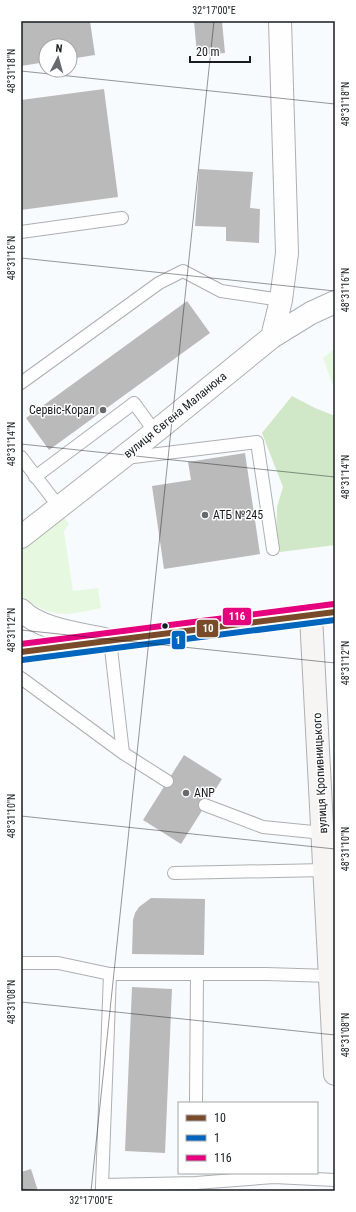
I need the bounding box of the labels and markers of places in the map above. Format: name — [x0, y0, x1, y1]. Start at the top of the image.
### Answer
place label: Сервіс-Корал — [29, 403, 95, 417]
marker: Сервіс-Корал — [98, 405, 108, 415]
place label: АТБ №245 — [213, 508, 263, 522]
marker: АТБ №245 — [200, 510, 210, 520]
unlabelled marker — [160, 621, 170, 631]
place label: ANP — [194, 786, 215, 800]
marker: ANP — [181, 788, 191, 798]

